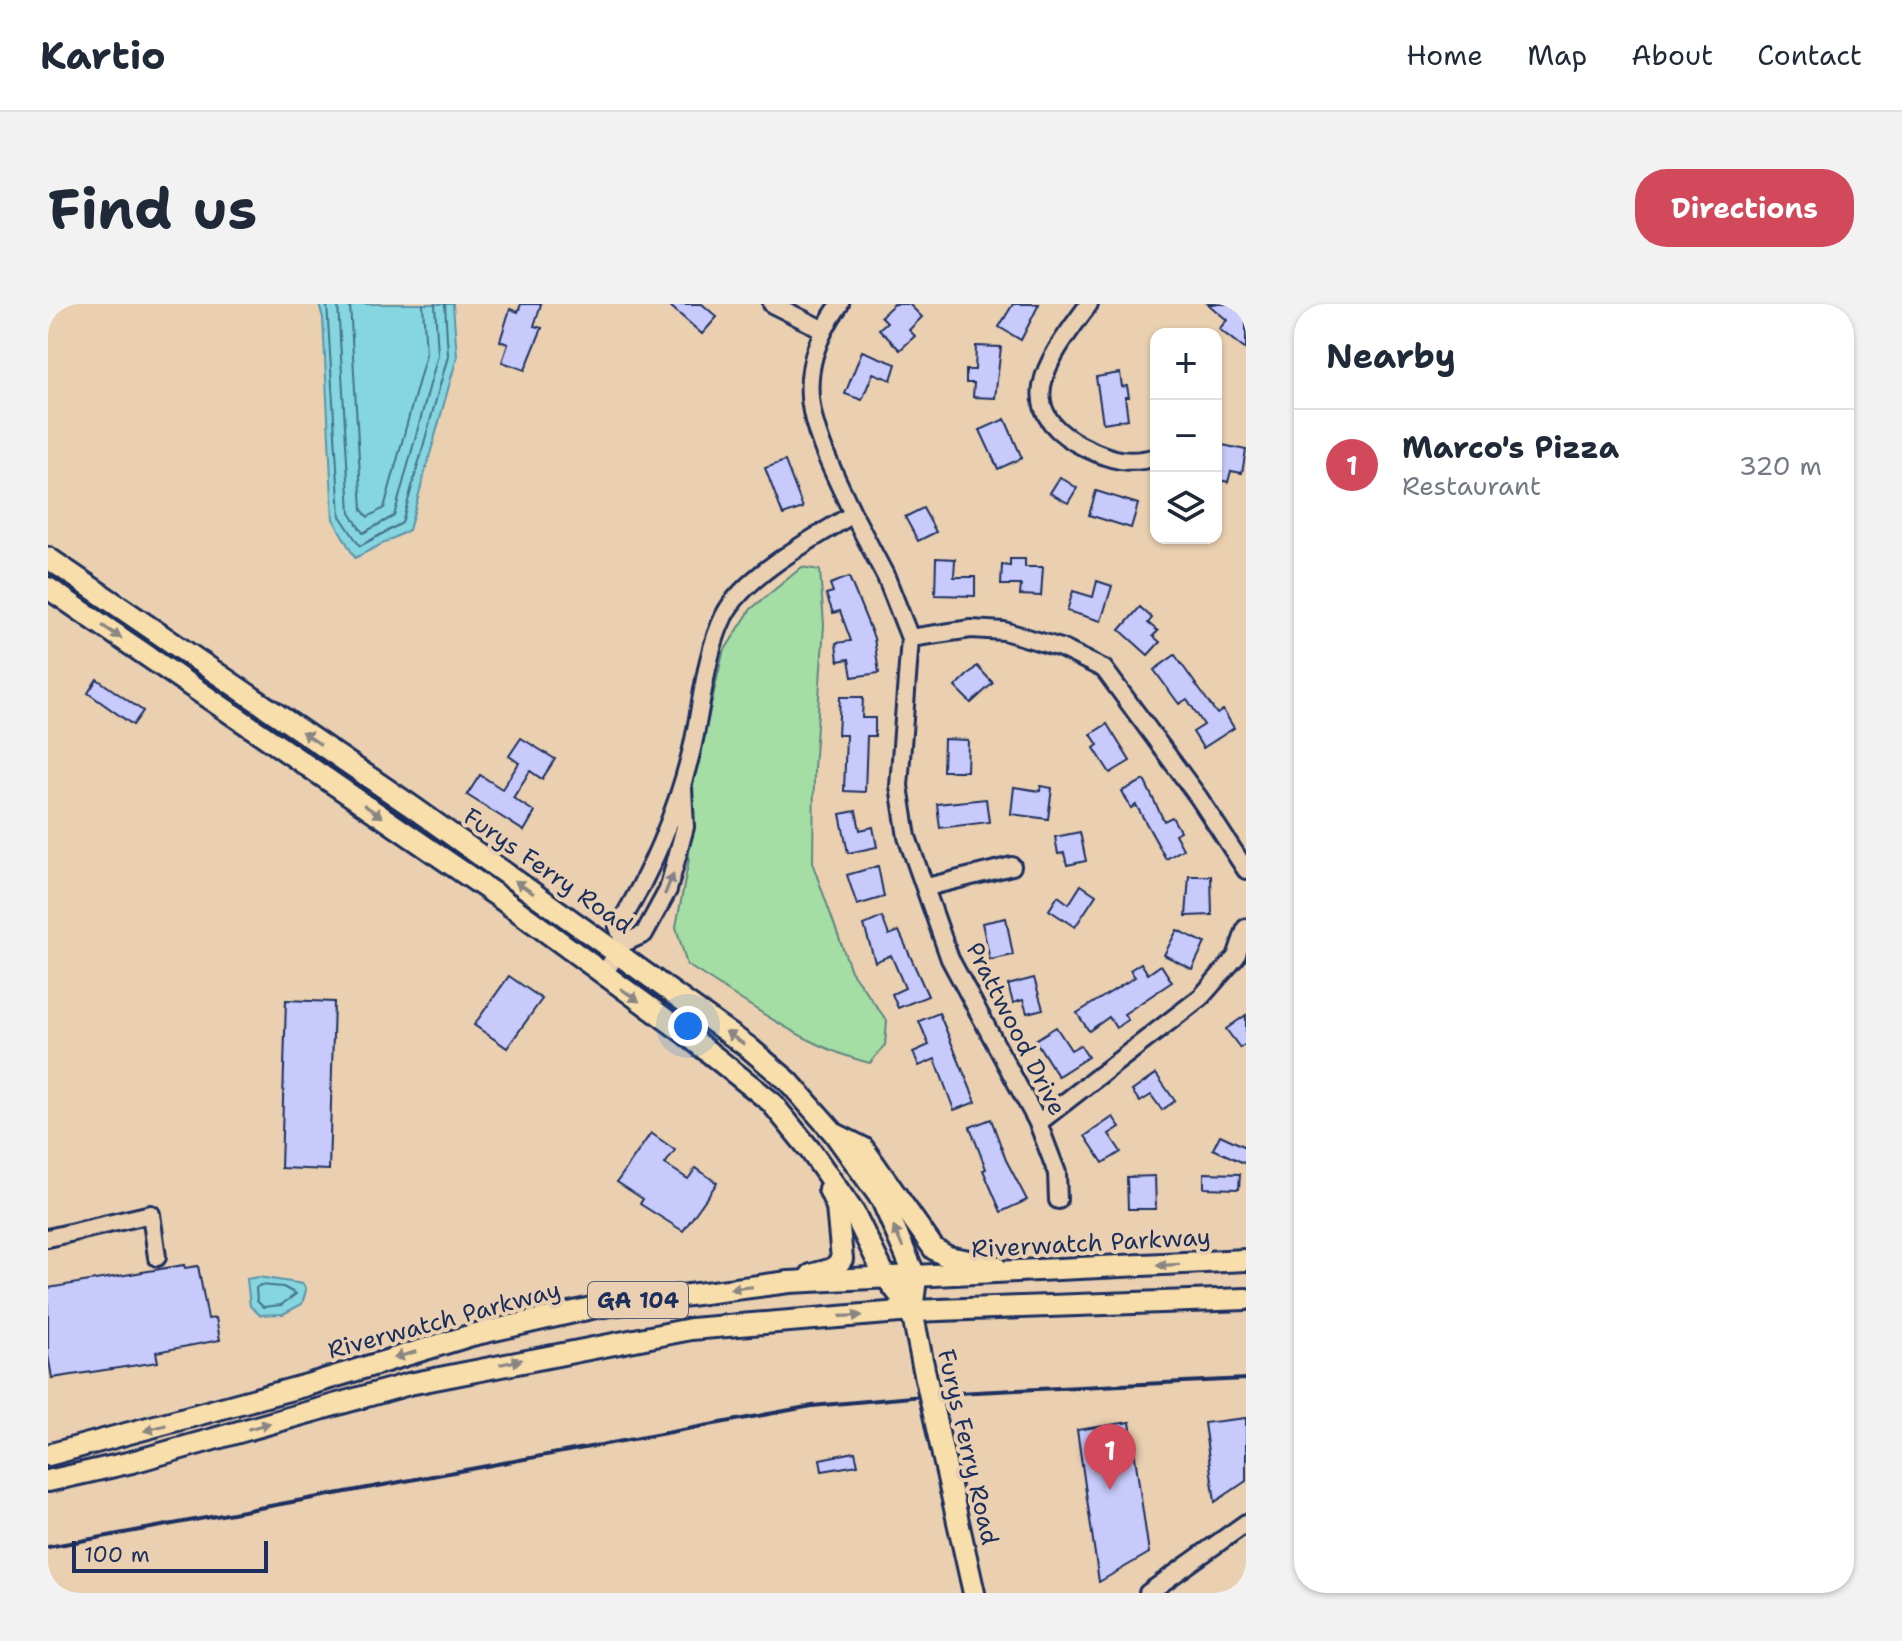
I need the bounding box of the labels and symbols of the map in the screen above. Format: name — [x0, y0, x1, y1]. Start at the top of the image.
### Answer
one-way arrow — [102, 625, 123, 640]
one-way arrow — [301, 731, 322, 746]
street label: Furys Ferry Road — [457, 801, 639, 941]
one-way arrow — [363, 803, 384, 818]
one-way arrow — [663, 873, 676, 896]
one-way arrow — [514, 880, 535, 895]
street label: Prattwood Drive — [959, 937, 1073, 1121]
one-way arrow — [620, 986, 641, 1002]
your location — [668, 1006, 708, 1046]
one-way arrow — [725, 1031, 746, 1046]
street label: Riverwatch Parkway — [971, 1221, 1211, 1265]
one-way arrow — [891, 1225, 905, 1249]
one-way arrow — [1155, 1258, 1180, 1271]
street label: Riverwatch Parkway — [324, 1274, 564, 1366]
one-way arrow — [728, 1281, 753, 1294]
road number: GA 104 — [588, 1282, 688, 1318]
one-way arrow — [839, 1310, 864, 1323]
street label: Furys Ferry Road — [930, 1346, 1006, 1548]
one-way arrow — [392, 1349, 416, 1362]
one-way arrow — [498, 1355, 523, 1368]
one-way arrow — [247, 1419, 271, 1432]
one-way arrow — [142, 1422, 166, 1435]
pin: 1 — [1084, 1424, 1136, 1490]
scale bar — [72, 1537, 268, 1573]

